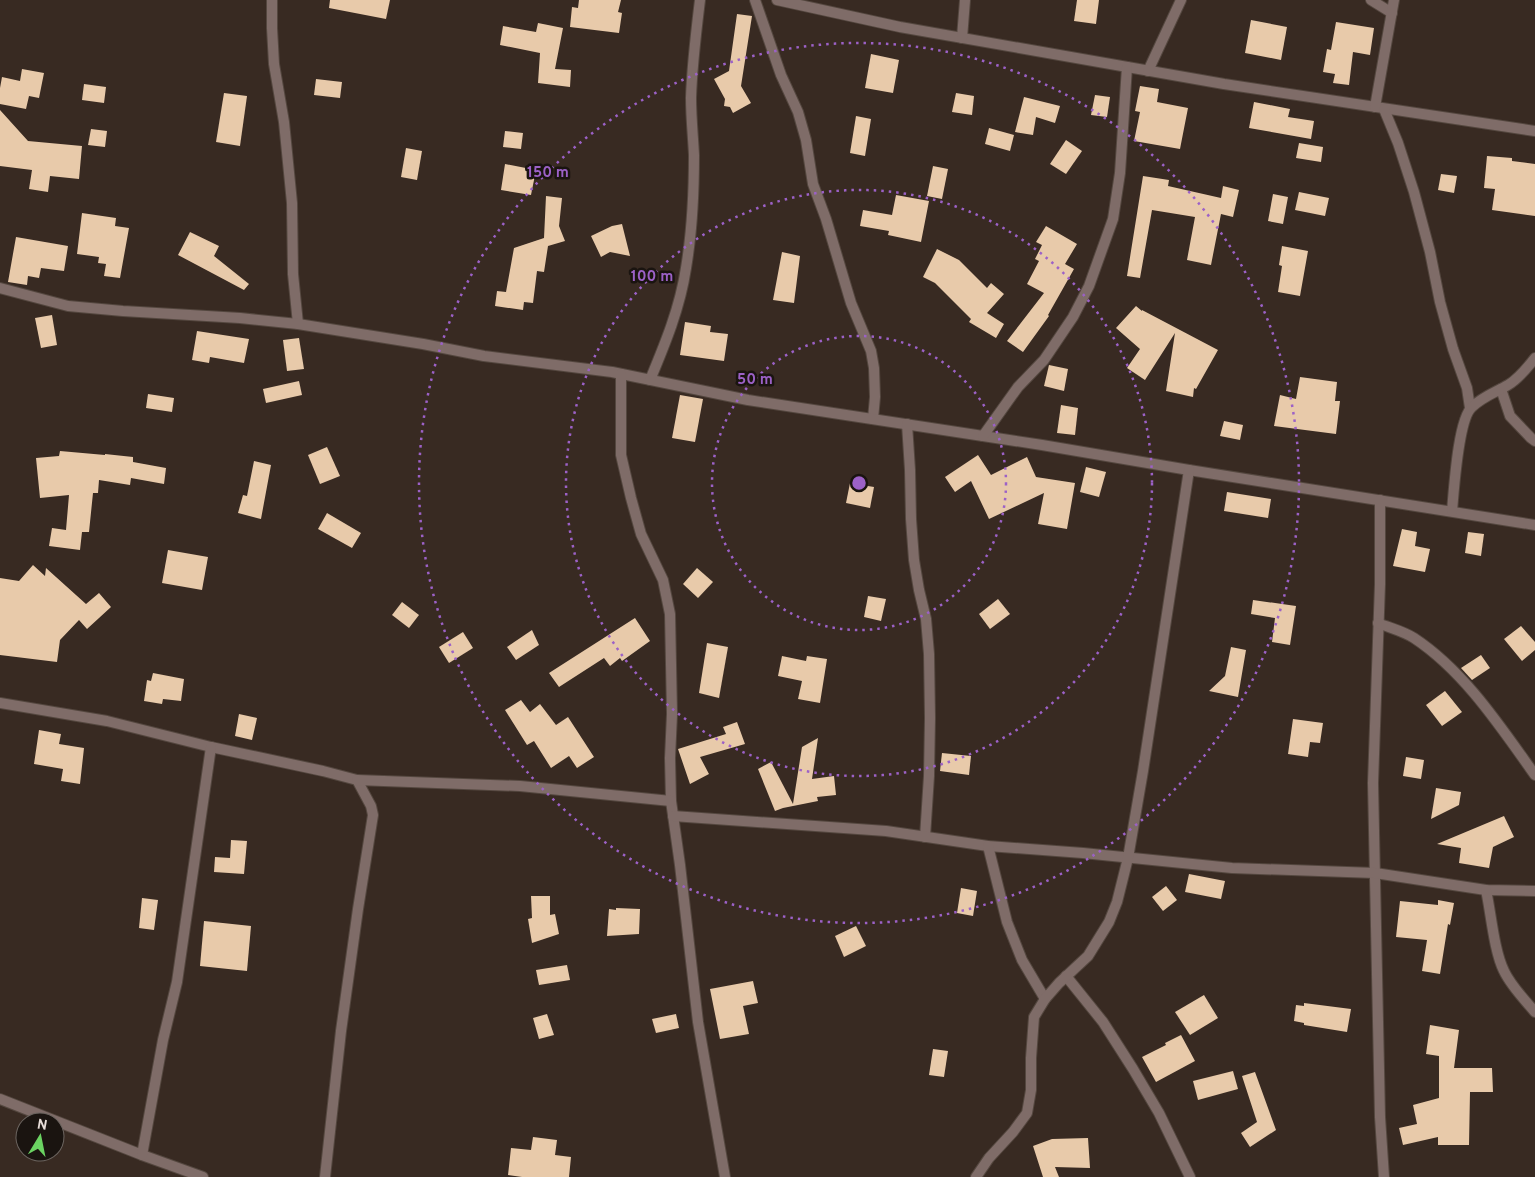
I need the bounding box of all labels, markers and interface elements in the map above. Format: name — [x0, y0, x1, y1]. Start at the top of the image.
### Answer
text: 150 m — [527, 164, 569, 183]
text: 100 m — [631, 268, 673, 287]
text: 50 m — [737, 371, 773, 390]
centre of rings — [850, 474, 868, 492]
north arrow — [15, 1112, 65, 1162]
text: N — [36, 1116, 48, 1135]

